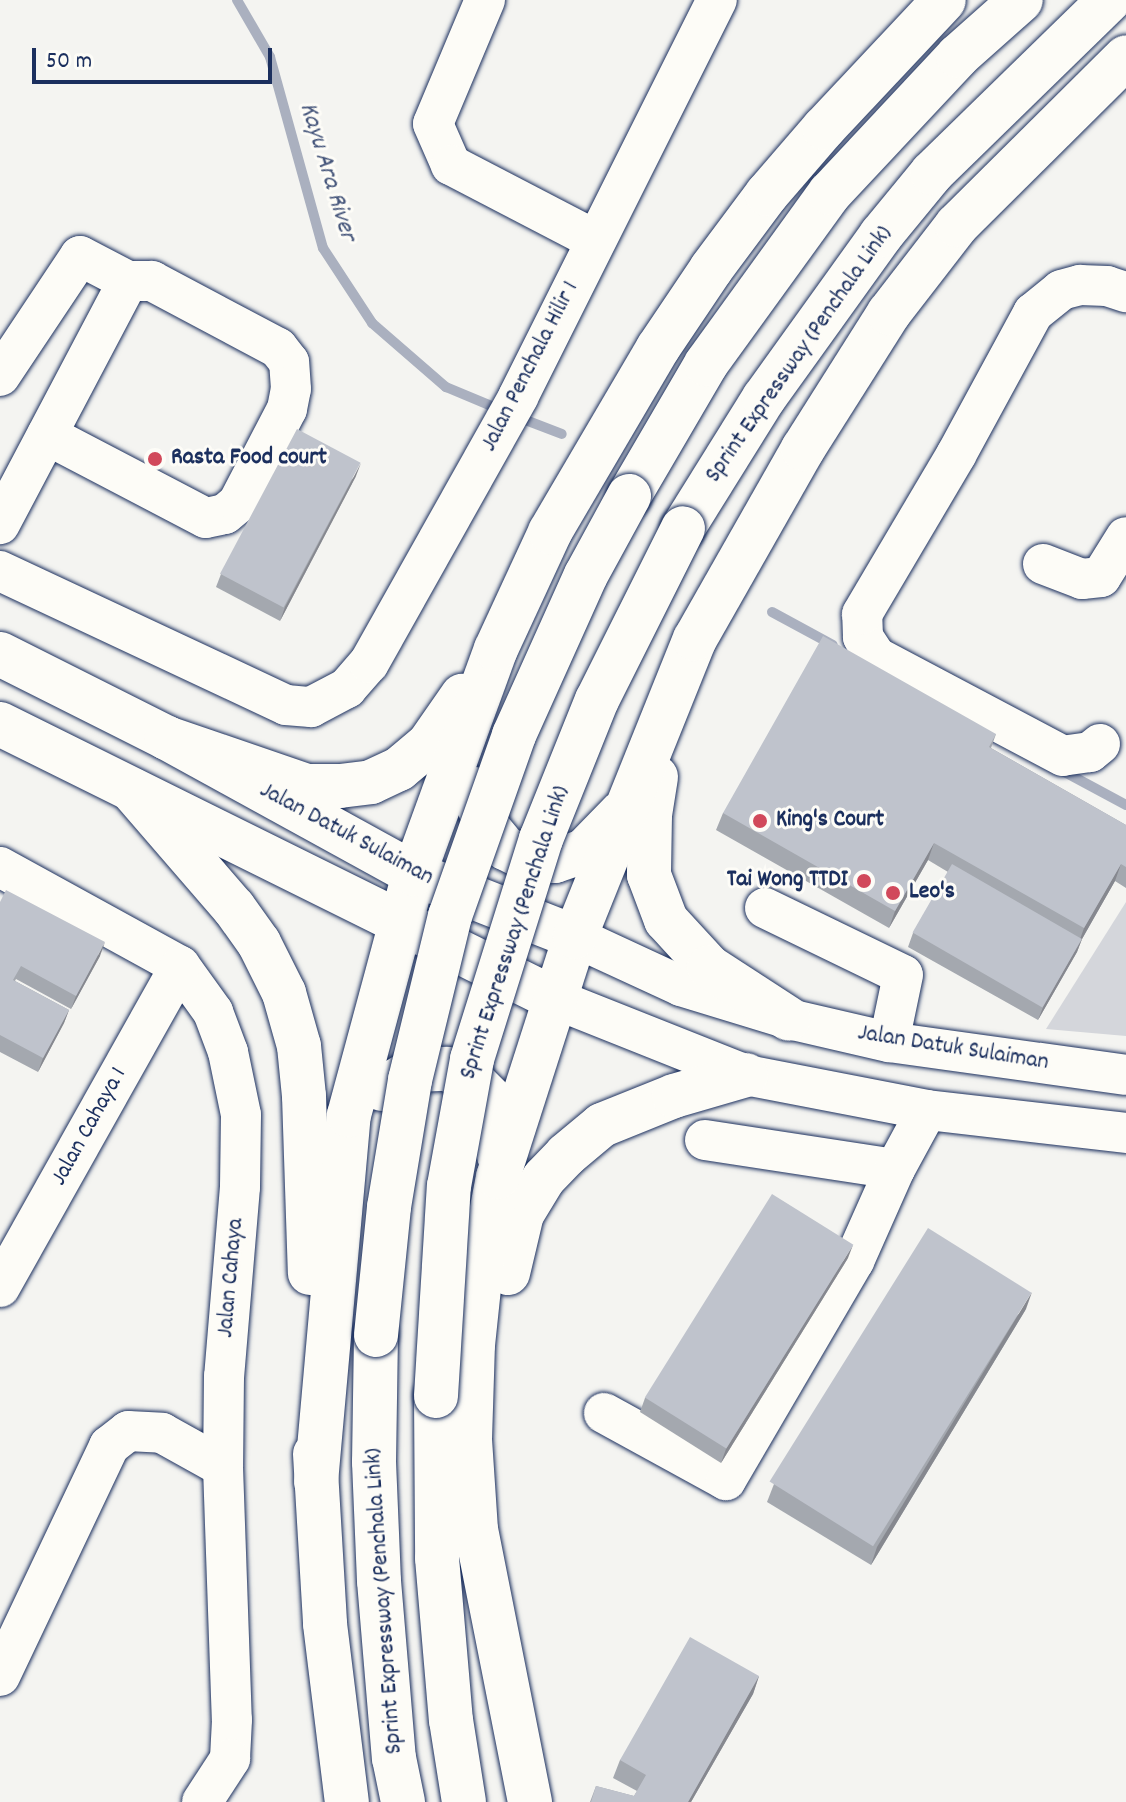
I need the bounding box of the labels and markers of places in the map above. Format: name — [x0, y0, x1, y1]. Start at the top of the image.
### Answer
place label: Rasta Food court — [171, 445, 327, 473]
marker: Rasta Food court — [146, 450, 164, 468]
place label: King's Court — [776, 807, 884, 835]
marker: King's Court — [751, 812, 769, 830]
place label: Tai Wong TTDI — [727, 867, 848, 895]
marker: Tai Wong TTDI — [855, 872, 873, 890]
place label: Leo's — [909, 879, 955, 907]
marker: Leo's — [884, 884, 902, 902]

